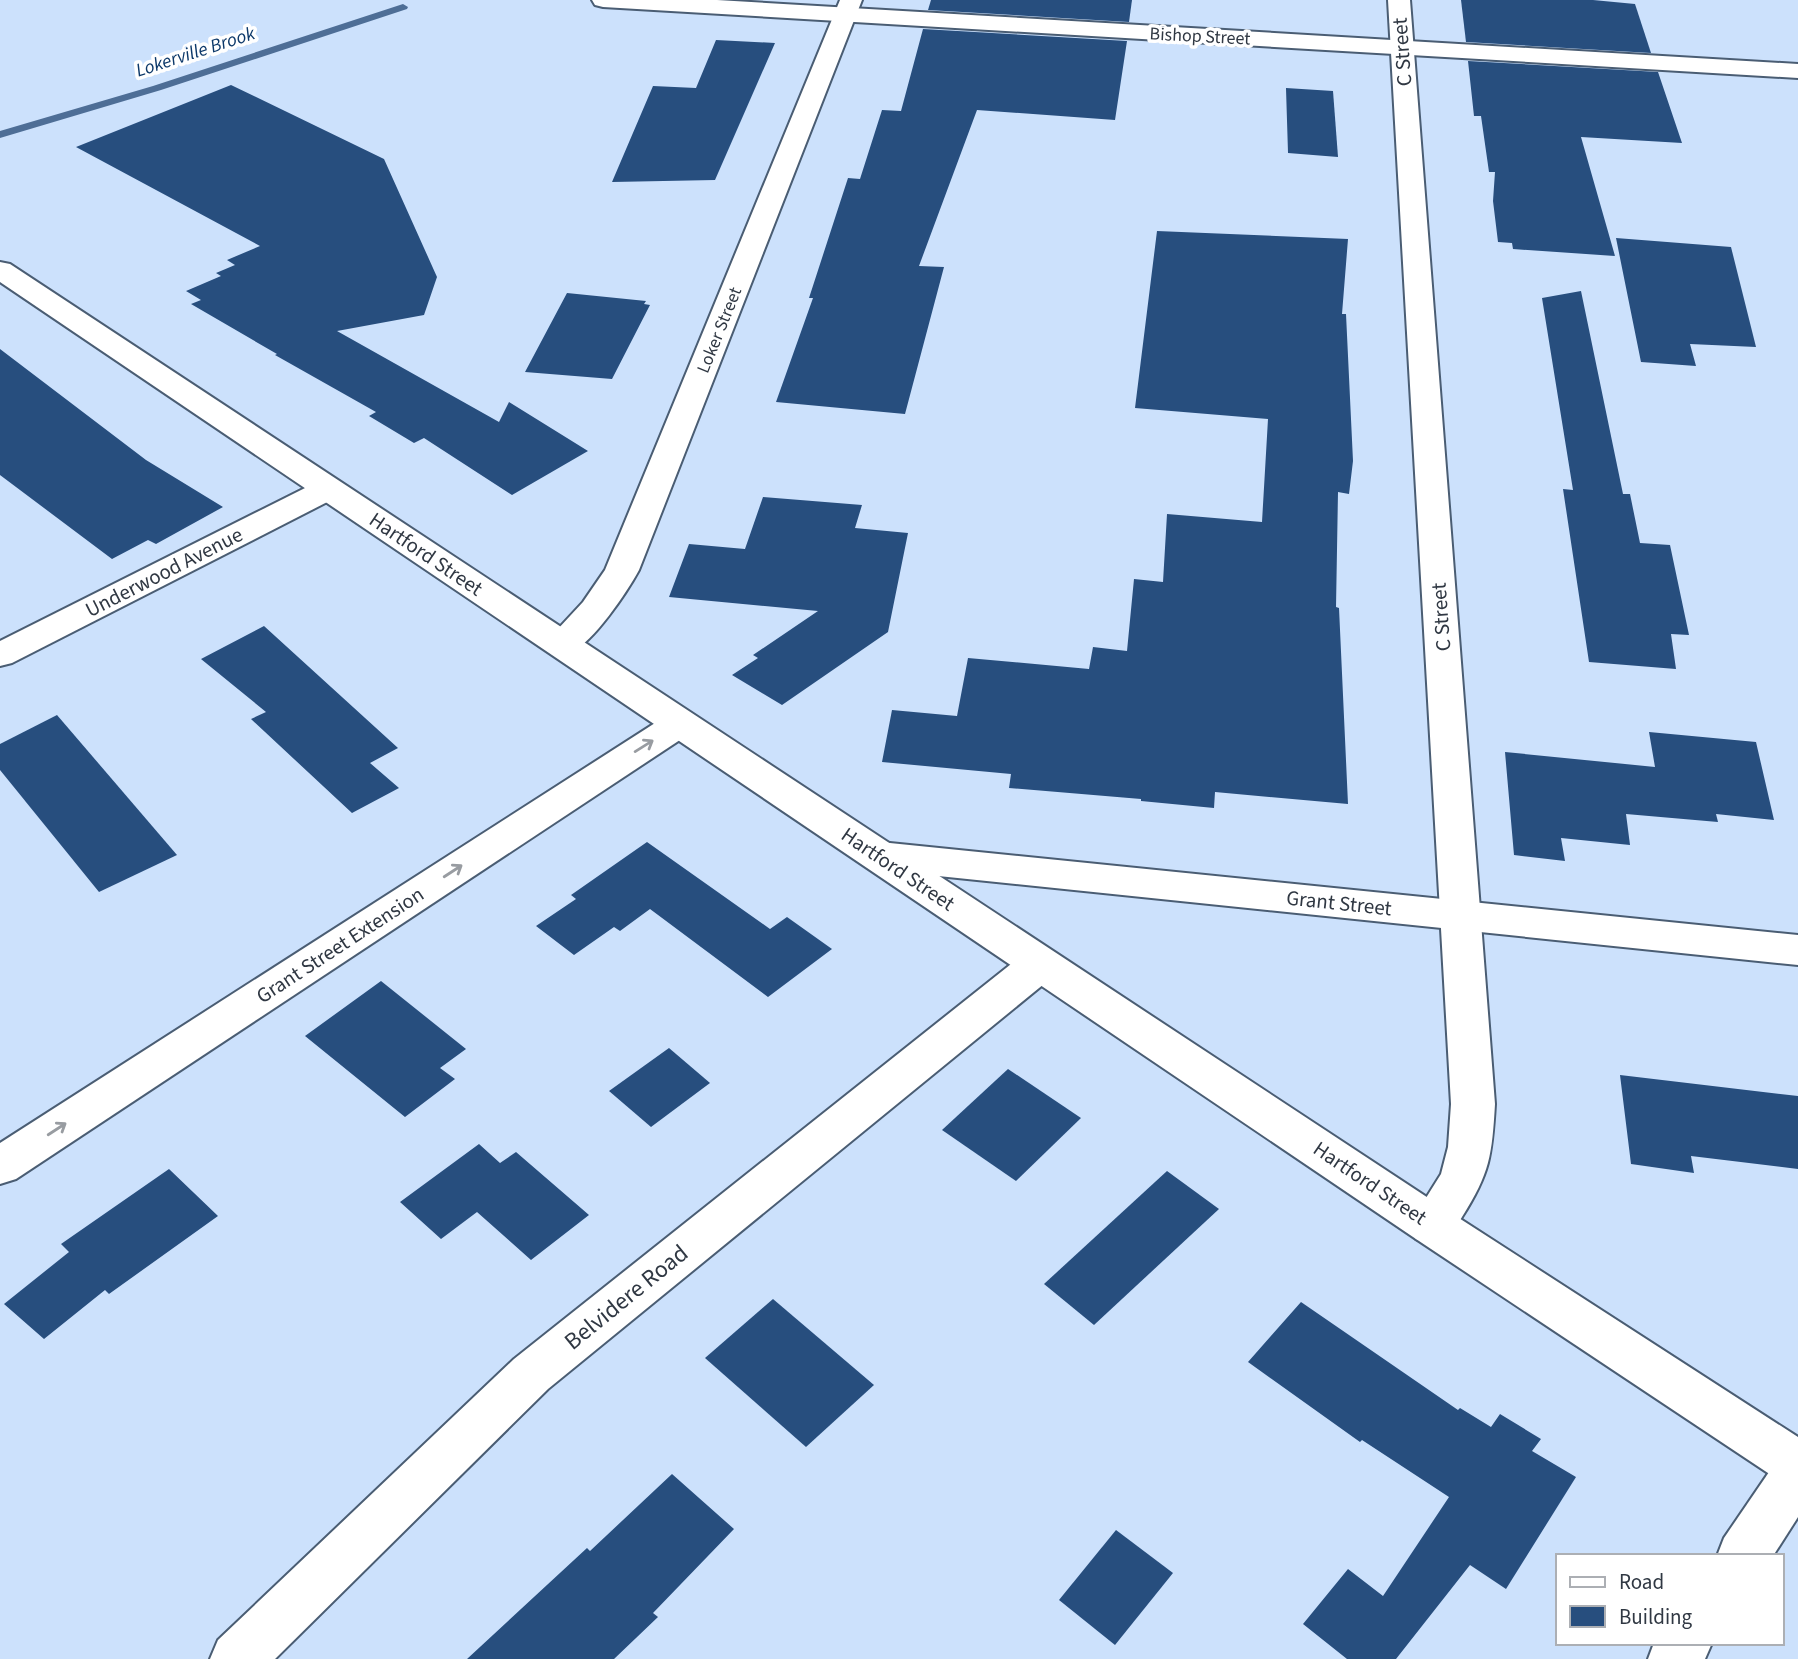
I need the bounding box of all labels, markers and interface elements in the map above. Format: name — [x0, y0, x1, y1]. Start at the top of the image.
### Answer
street label: C Street — [1385, 17, 1419, 87]
water label: Lokerville Brook — [132, 20, 259, 84]
street label: Bishop Street — [1149, 21, 1251, 52]
street label: Loker Street — [691, 283, 748, 377]
street label: Hartford Street — [363, 505, 489, 603]
street label: Underwood Avenue — [80, 519, 248, 625]
street label: C Street — [1424, 582, 1458, 652]
one-way arrow — [633, 739, 653, 753]
street label: Hartford Street — [835, 820, 961, 918]
one-way arrow — [443, 863, 462, 878]
street label: Grant Street Extension — [250, 879, 430, 1011]
street label: Grant Street — [1285, 883, 1393, 923]
one-way arrow — [47, 1121, 66, 1136]
street label: Hartford Street — [1307, 1134, 1433, 1232]
street label: Belvidere Road — [557, 1236, 696, 1358]
legend — [1556, 1554, 1784, 1645]
text: Road — [1619, 1567, 1664, 1597]
text: Building — [1619, 1602, 1693, 1632]

